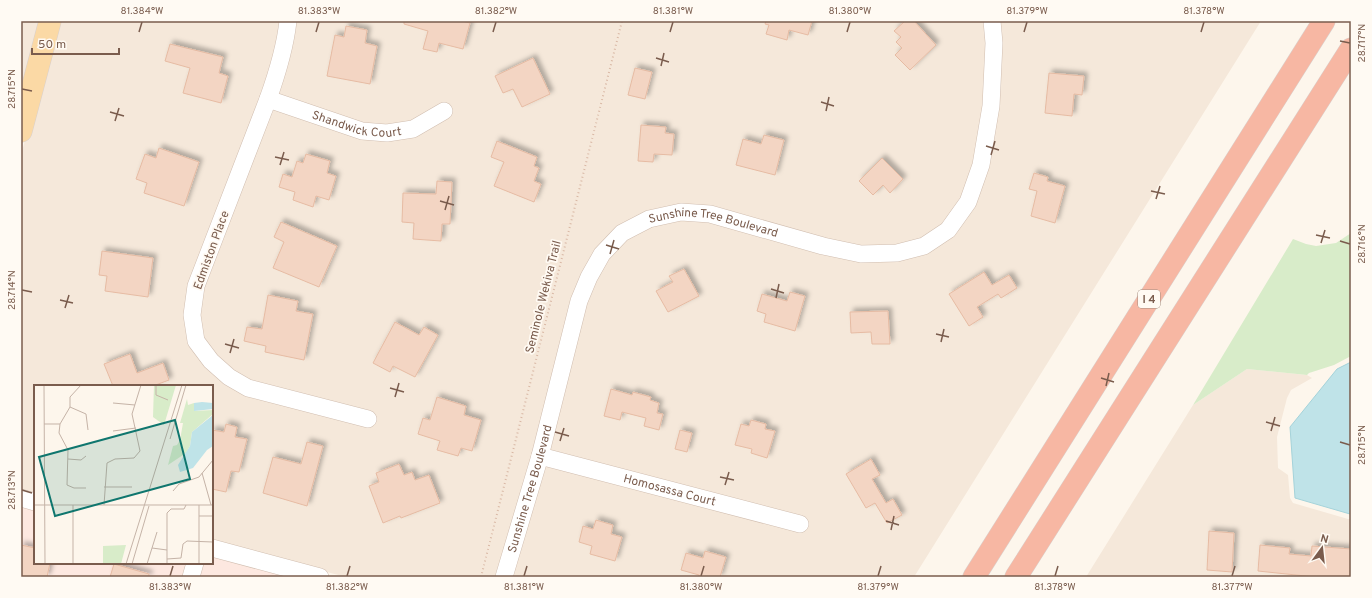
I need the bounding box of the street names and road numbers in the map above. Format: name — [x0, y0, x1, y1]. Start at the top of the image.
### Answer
street label: Shandwick Court — [310, 108, 403, 142]
street label: Sunshine Tree Boulevard — [647, 205, 780, 242]
street label: Edmiston Place — [190, 209, 234, 292]
street label: Seminole Wekiva Trail — [522, 239, 566, 355]
road number: I 4 — [1138, 290, 1160, 308]
street label: Sunshine Tree Boulevard — [505, 423, 557, 555]
street label: Homosassa Court — [621, 471, 717, 511]

